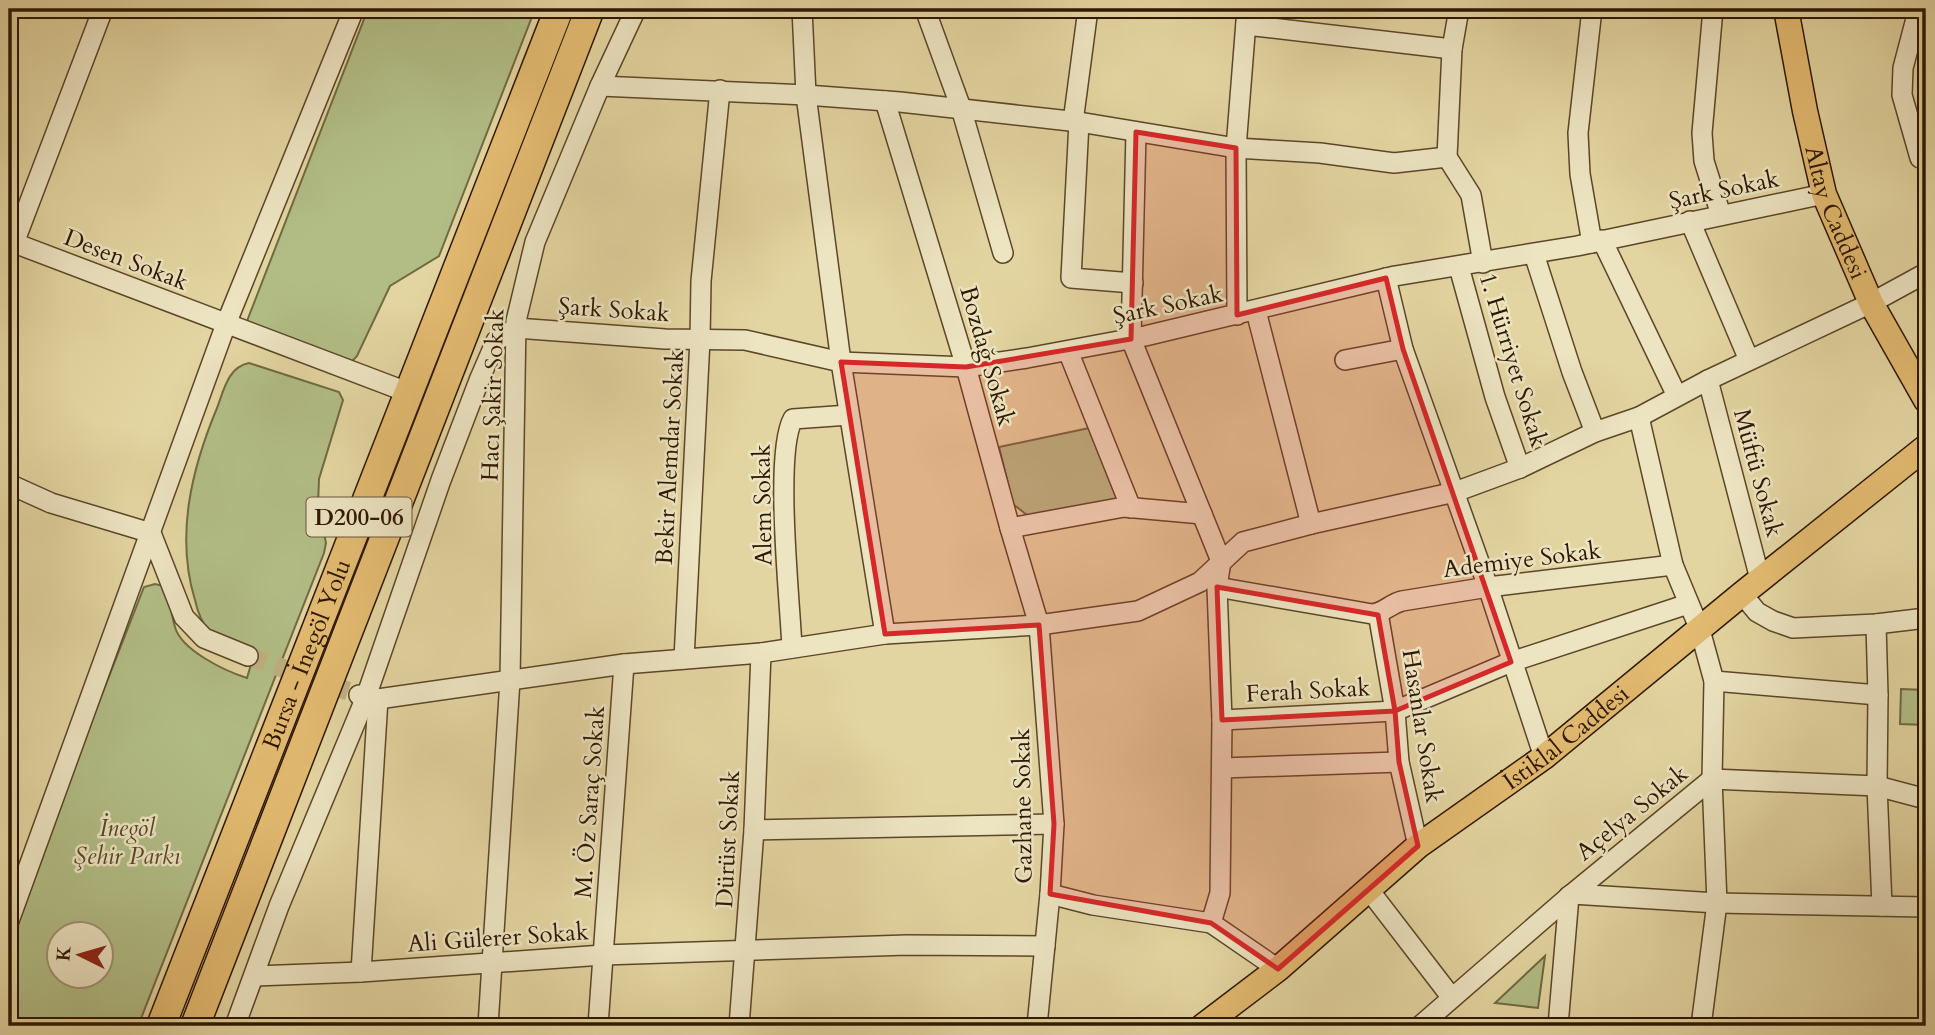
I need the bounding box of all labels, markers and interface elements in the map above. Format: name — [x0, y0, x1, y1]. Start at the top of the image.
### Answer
street label: Altay Caddesi — [1797, 143, 1875, 285]
street label: Şark Sokak — [1666, 162, 1782, 218]
street label: Desen Sokak — [59, 221, 193, 299]
street label: 1. Hürriyet Sokak — [1471, 269, 1555, 451]
street label: Şark Sokak — [1110, 277, 1226, 333]
street label: Bozdağ Sokak — [951, 282, 1023, 430]
street label: Şark Sokak — [557, 290, 671, 330]
street label: Hacı Şakir Sokak — [473, 308, 513, 482]
street label: Bekir Alemdar Sokak — [648, 348, 692, 566]
street label: Müftü Sokak — [1725, 405, 1791, 541]
street label: Alem Sokak — [745, 444, 781, 566]
road number: D200-06 — [306, 498, 412, 537]
street label: Ademiye Sokak — [1441, 534, 1603, 586]
street label: Bursa - İnegöl Yolu — [254, 554, 359, 755]
street label: Hasanlar Sokak — [1394, 647, 1450, 805]
street label: Ferah Sokak — [1245, 671, 1371, 711]
street label: İstiklal Caddesi — [1496, 677, 1636, 798]
street label: M. Öz Saraç Sokak — [567, 704, 613, 899]
street label: Gazhane Sokak — [1005, 728, 1041, 884]
street label: Açelya Sokak — [1569, 757, 1695, 868]
street label: Dürüst Sokak — [708, 769, 748, 909]
park label: İnegöl Şehir Parkı — [74, 812, 181, 873]
street label: Ali Gülerer Sokak — [406, 915, 590, 961]
north arrow — [46, 920, 116, 990]
text: K — [50, 944, 78, 962]

